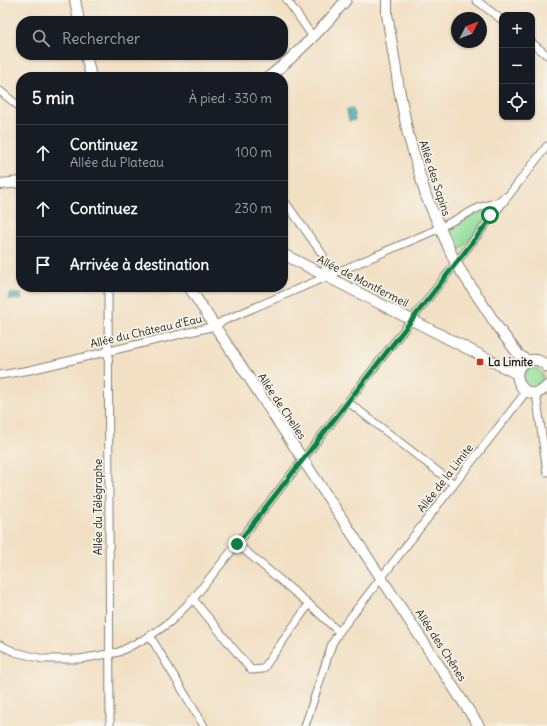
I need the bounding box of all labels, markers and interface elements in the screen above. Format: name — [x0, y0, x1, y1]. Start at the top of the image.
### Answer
north arrow — [451, 12, 487, 48]
map controls — [499, 12, 535, 120]
button: + — [499, 12, 535, 48]
search box — [16, 16, 288, 60]
icon: search — [30, 27, 52, 49]
text: Rechercher — [62, 29, 140, 48]
button: − — [499, 48, 535, 84]
button: locate — [499, 84, 535, 120]
text: 5 min — [32, 87, 74, 109]
text: À pied · 330 m — [189, 90, 272, 107]
text: Continuez — [70, 135, 138, 154]
street label: Allée des Sapins — [416, 138, 454, 218]
icon: ahead — [32, 142, 54, 164]
text: 100 m — [235, 144, 272, 161]
text: Allée du Plateau — [70, 154, 164, 171]
icon: ahead — [32, 198, 54, 220]
text: Continuez — [70, 199, 138, 218]
text: 230 m — [234, 200, 272, 217]
route start — [481, 206, 499, 224]
street label: Allée de Montfermeil — [315, 252, 411, 310]
icon: arrive — [32, 254, 54, 276]
text: Arrivée à destination — [70, 255, 209, 274]
street label: Allée du Château d'Eau — [89, 311, 204, 351]
place label: La Limite — [488, 355, 533, 369]
marker: La Limite — [475, 357, 485, 367]
street label: Allée de Chelles — [255, 370, 309, 442]
street label: Allée de la Limite — [414, 441, 476, 515]
street label: Allée du Télégraphe — [91, 459, 105, 555]
route end — [228, 535, 246, 553]
street label: Allée des Chênes — [412, 606, 470, 684]

